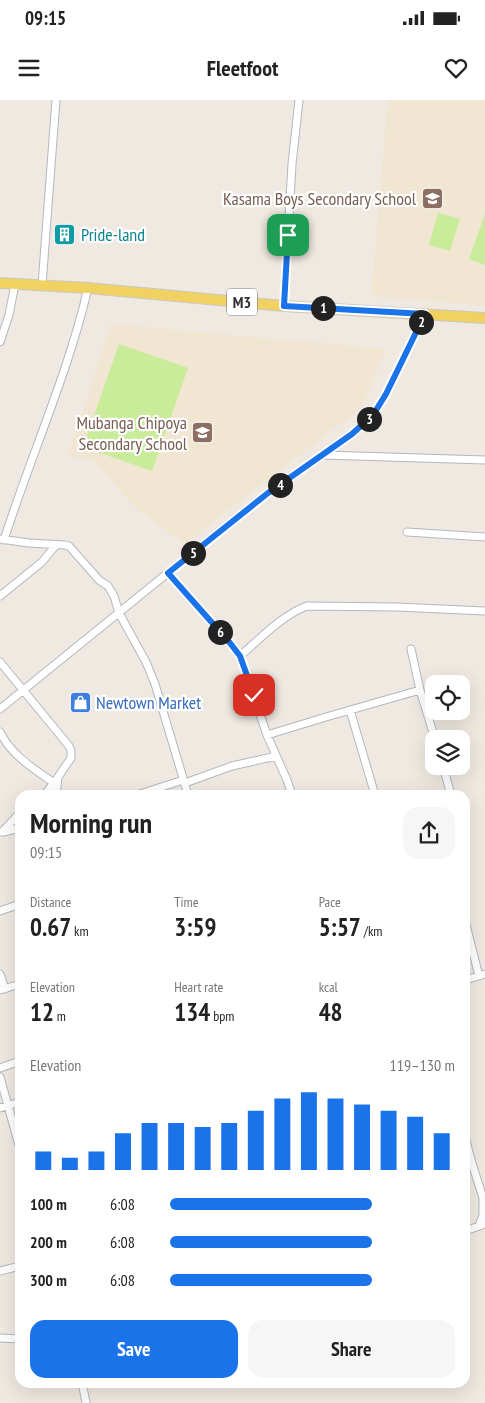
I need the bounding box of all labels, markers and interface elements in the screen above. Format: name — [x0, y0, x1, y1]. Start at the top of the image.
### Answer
text: 09:15 — [25, 6, 66, 30]
icon: menu — [15, 54, 43, 82]
text: Fleetfoot — [207, 54, 278, 82]
icon: heart — [442, 54, 470, 82]
school or university icon: Kasama Boys Secondary School — [420, 186, 444, 210]
place label: Kasama Boys Secondary School — [223, 187, 417, 210]
pin — [267, 214, 309, 256]
icon: arrive — [274, 221, 302, 249]
building icon: Pride-land — [53, 222, 77, 246]
place label: Pride-land — [81, 223, 145, 246]
road number: M3 — [227, 288, 257, 316]
pin: 1 — [310, 296, 336, 320]
text: 1 — [320, 299, 327, 317]
pin: 2 — [408, 310, 434, 334]
text: 2 — [418, 313, 425, 331]
pin: 3 — [356, 406, 382, 432]
text: 3 — [366, 410, 373, 428]
place label: Mubanga Chipoya Secondary School — [77, 411, 188, 455]
school or university icon: Mubanga Chipoya Secondary School — [191, 420, 215, 444]
pin: 4 — [268, 472, 292, 498]
text: 4 — [277, 476, 284, 494]
pin: 5 — [180, 540, 206, 566]
text: 5 — [190, 544, 197, 562]
pin: 6 — [208, 620, 232, 644]
text: 6 — [217, 623, 224, 641]
pin — [233, 674, 275, 716]
map controls — [425, 675, 470, 775]
button: locate — [425, 675, 470, 720]
icon: check — [240, 681, 268, 709]
shop icon: Newtown Market — [68, 690, 92, 714]
place label: Newtown Market — [96, 691, 201, 714]
button: layers — [425, 730, 470, 775]
text: Morning run — [30, 804, 152, 841]
button: share — [403, 807, 455, 859]
text: 09:15 — [30, 842, 62, 862]
text: Distance — [30, 893, 71, 911]
text: Time — [174, 893, 199, 911]
text: Pace — [319, 893, 341, 911]
text: 0.67 — [30, 911, 71, 943]
text: 3:59 — [174, 911, 216, 943]
text: 5:57 — [319, 911, 361, 943]
text: km — [71, 922, 89, 940]
text: /km — [361, 922, 382, 940]
text: Elevation — [30, 978, 75, 996]
text: Heart rate — [174, 978, 223, 996]
text: kcal — [319, 978, 338, 996]
text: 12 — [30, 996, 54, 1028]
text: 134 — [174, 996, 210, 1028]
text: 48 — [319, 996, 343, 1028]
text: m — [54, 1007, 66, 1025]
text: bpm — [210, 1007, 234, 1025]
text: Elevation — [30, 1055, 81, 1075]
text: 119–130 m — [390, 1055, 455, 1075]
text: 100 m — [30, 1194, 67, 1214]
text: 6:08 — [110, 1194, 135, 1214]
text: 200 m — [30, 1232, 67, 1252]
text: 6:08 — [110, 1232, 135, 1252]
text: 300 m — [30, 1270, 67, 1290]
text: 6:08 — [110, 1270, 135, 1290]
button: Save — [30, 1320, 238, 1378]
button: Share — [248, 1320, 455, 1378]

